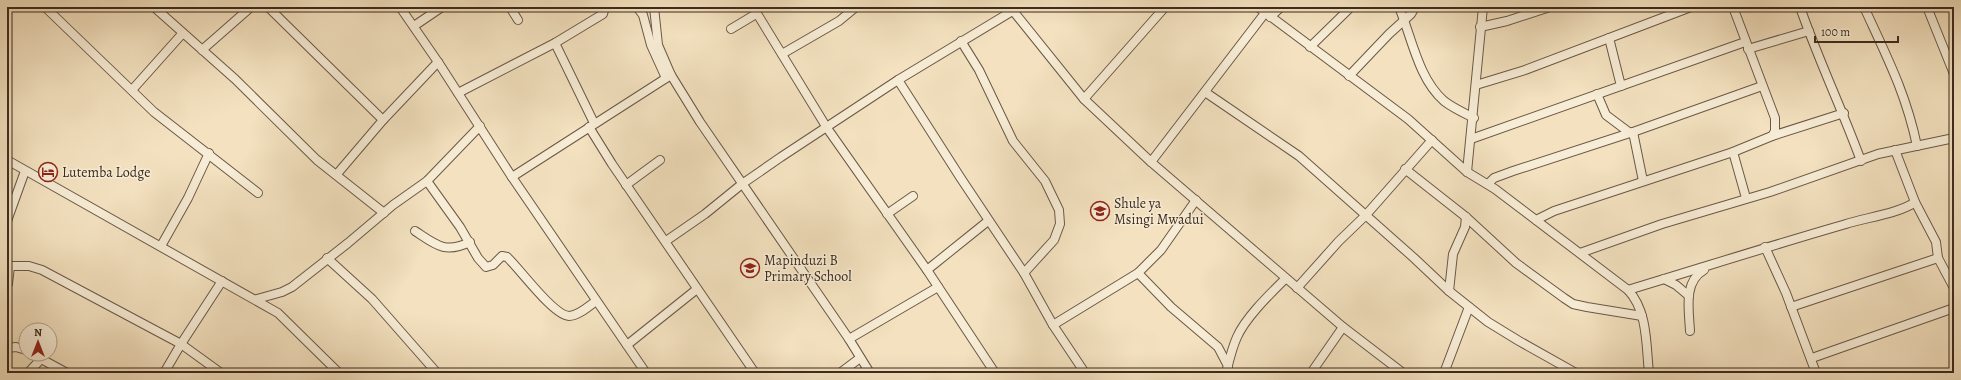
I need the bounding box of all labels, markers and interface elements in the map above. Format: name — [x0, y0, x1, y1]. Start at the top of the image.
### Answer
scale bar — [1815, 18, 1898, 44]
text: 100 m — [1821, 24, 1850, 40]
hotel icon: Lutemba Lodge — [37, 161, 59, 183]
place label: Lutemba Lodge — [62, 163, 151, 182]
place label: Shule ya Msingi Mwadui — [1114, 194, 1204, 229]
school or university icon: Shule ya Msingi Mwadui — [1089, 200, 1111, 222]
place label: Mapinduzi B Primary School — [764, 251, 852, 286]
school or university icon: Mapinduzi B Primary School — [739, 257, 761, 279]
north arrow — [18, 322, 58, 362]
text: N — [34, 325, 42, 340]

